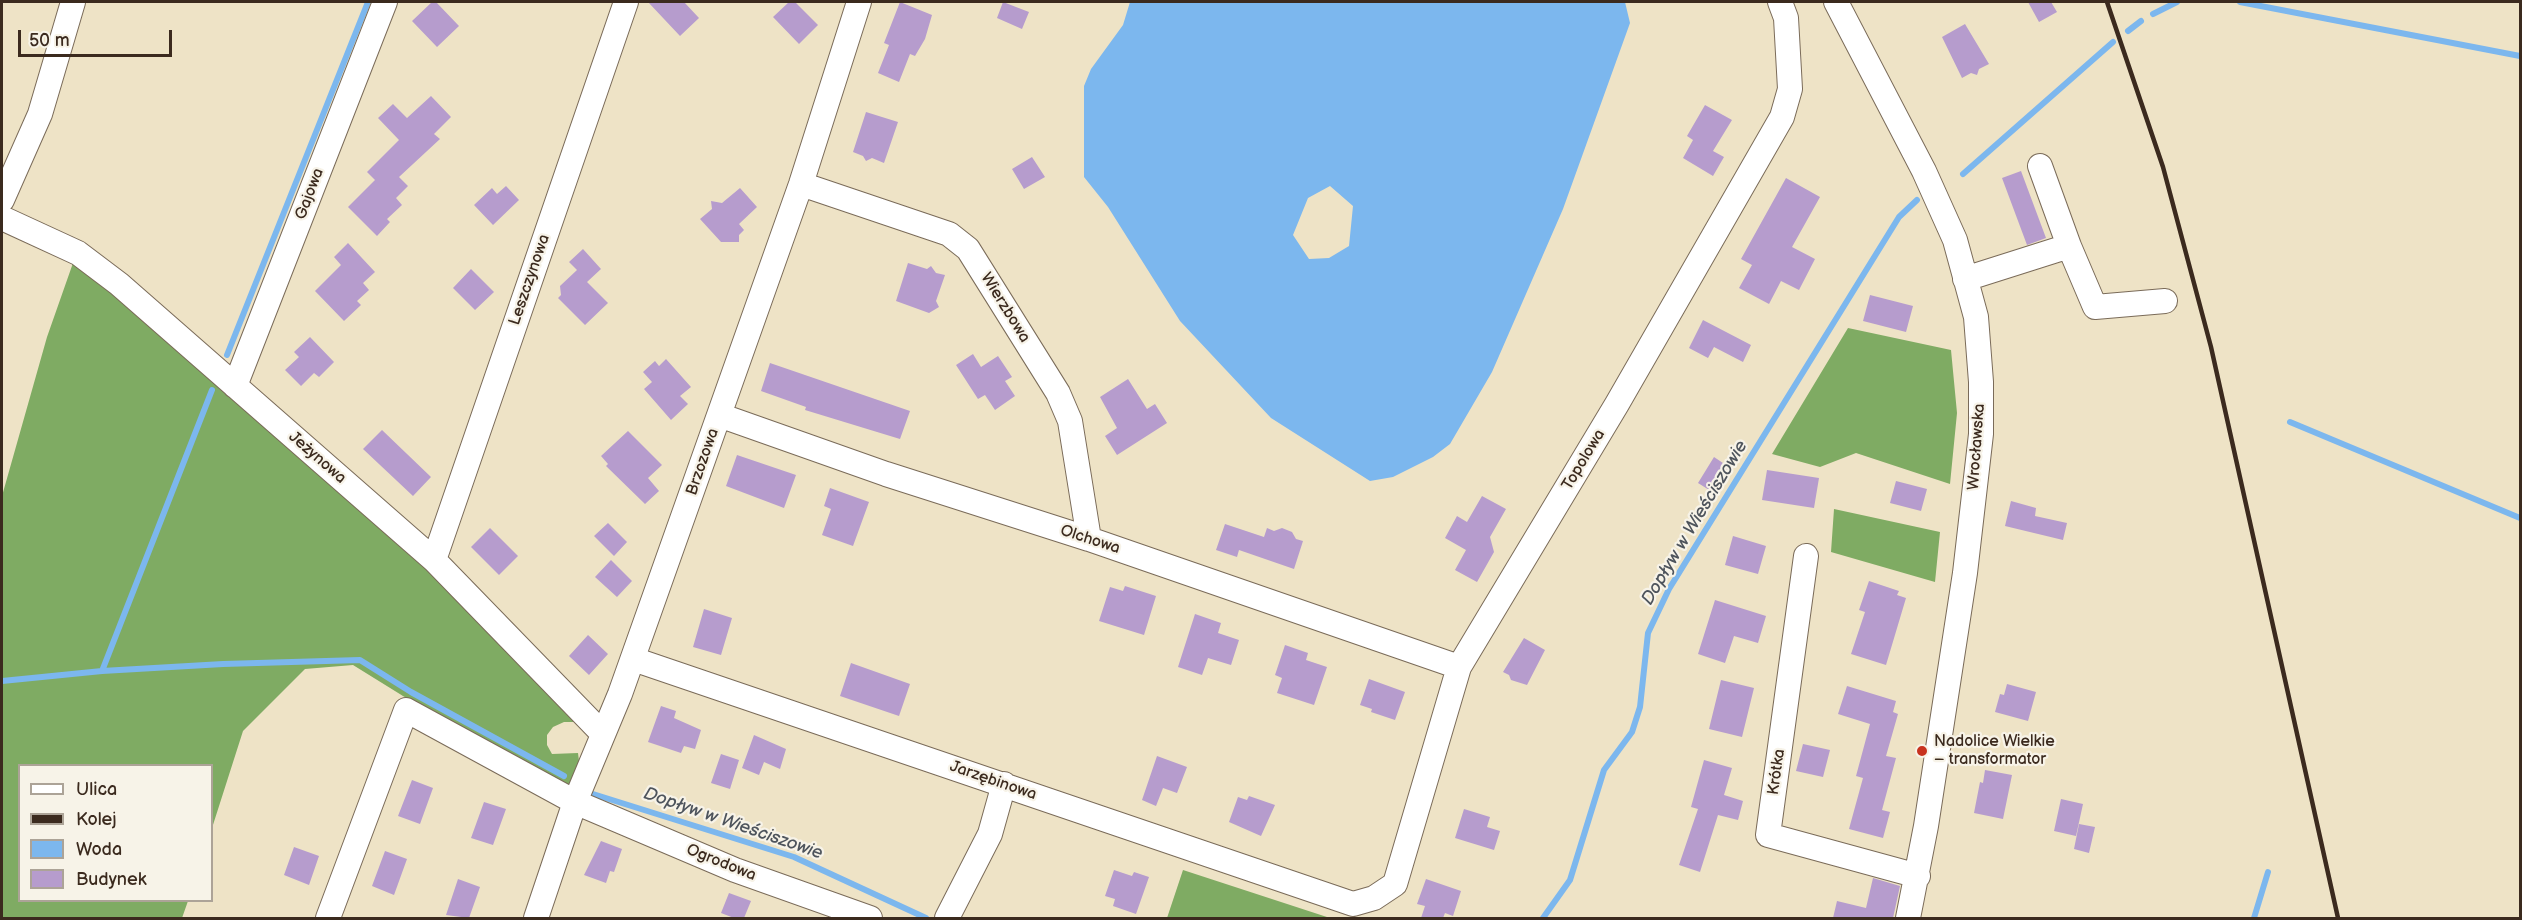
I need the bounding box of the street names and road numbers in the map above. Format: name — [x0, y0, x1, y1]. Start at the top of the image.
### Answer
street label: Gajowa — [291, 166, 329, 222]
street label: Leszczynowa — [506, 232, 554, 328]
street label: Wierzbowa — [976, 270, 1034, 346]
street label: Wrocławska — [1964, 403, 1990, 491]
street label: Brzozowa — [683, 426, 723, 498]
street label: Topolowa — [1558, 426, 1610, 494]
street label: Jeżynowa — [284, 428, 350, 488]
street label: Olchowa — [1058, 521, 1122, 559]
street label: Krótka — [1764, 748, 1790, 796]
street label: Jarzębinowa — [947, 757, 1039, 805]
street label: Ogrodowa — [683, 840, 759, 886]

